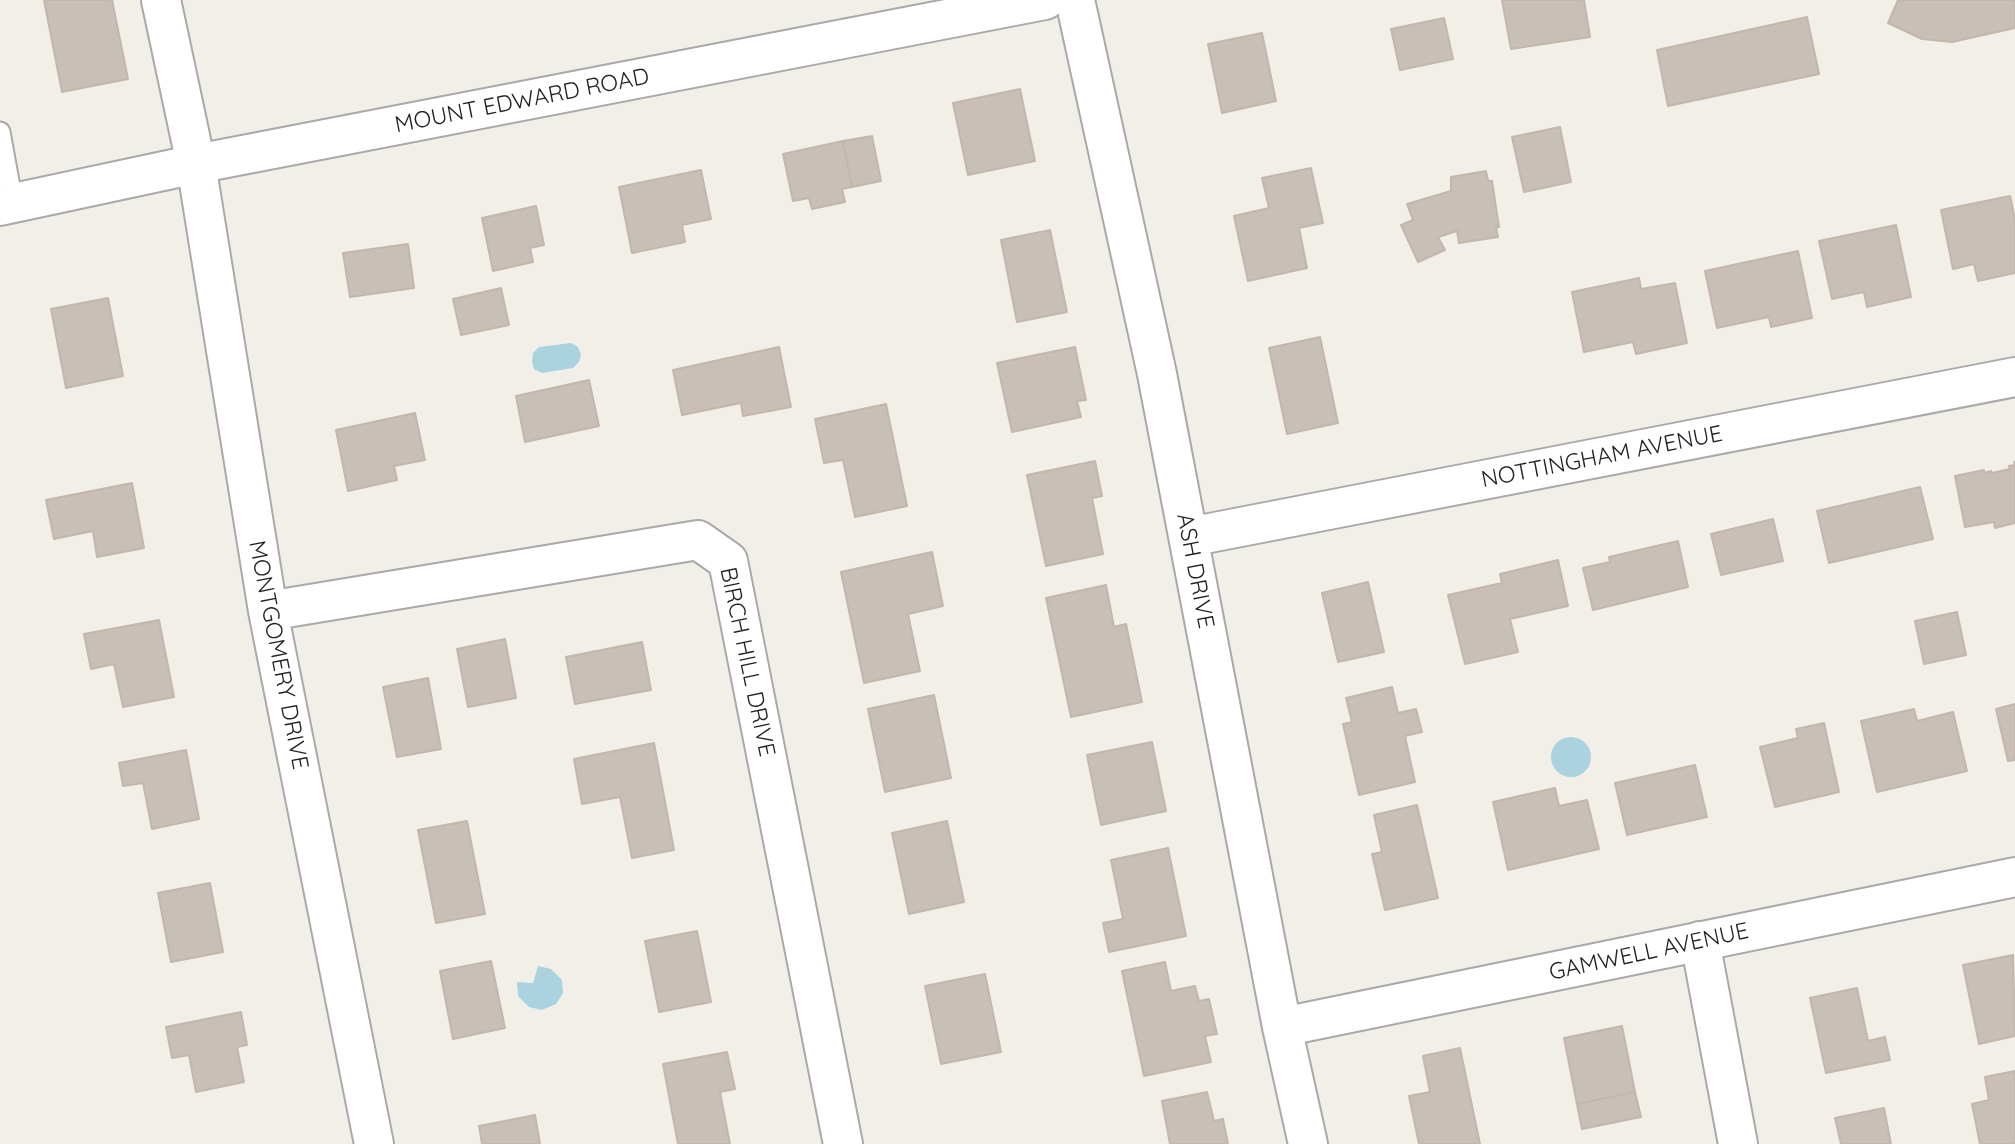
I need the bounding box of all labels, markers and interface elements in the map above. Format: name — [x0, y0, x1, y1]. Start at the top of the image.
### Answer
street label: MOUNT EDWARD ROAD — [393, 63, 651, 139]
street label: NOTTINGHAM AVENUE — [1479, 420, 1725, 494]
street label: ASH DRIVE — [1170, 511, 1220, 631]
street label: MONTGOMERY DRIVE — [242, 538, 314, 772]
street label: BIRCH HILL DRIVE — [713, 565, 781, 759]
street label: GAMWELL AVENUE — [1547, 917, 1751, 987]

